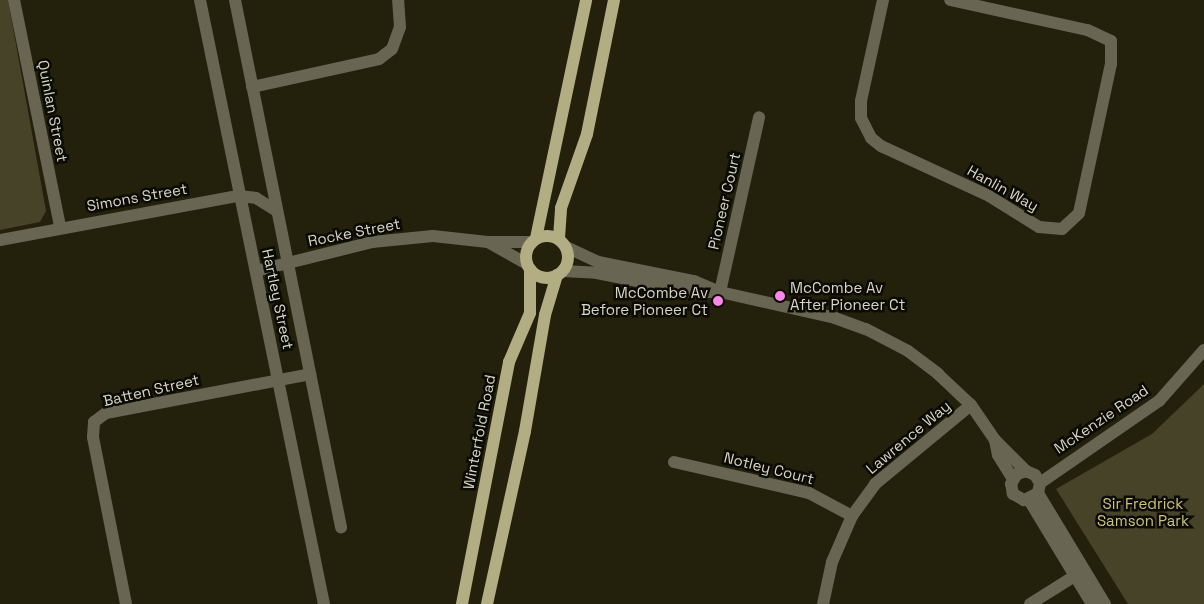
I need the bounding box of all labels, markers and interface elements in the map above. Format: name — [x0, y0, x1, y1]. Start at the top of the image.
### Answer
street label: Quinlan Street — [34, 59, 72, 163]
street label: Pioneer Court — [704, 151, 744, 251]
street label: Hanlin Way — [964, 161, 1042, 215]
street label: Simons Street — [85, 179, 189, 215]
street label: Rocke Street — [306, 214, 402, 250]
street label: Hartley Street — [259, 247, 297, 351]
place label: McCombe Av After Pioneer Ct — [790, 278, 906, 313]
place label: McCombe Av Before Pioneer Ct — [581, 283, 708, 318]
marker: McCombe Av After Pioneer Ct — [774, 290, 786, 302]
marker: McCombe Av Before Pioneer Ct — [712, 295, 724, 307]
street label: Batten Street — [101, 370, 201, 410]
street label: Winterfold Road — [459, 373, 499, 491]
street label: McKenzie Road — [1050, 381, 1152, 457]
street label: Lawrence Way — [862, 397, 954, 477]
street label: Notley Court — [722, 448, 816, 488]
park label: Sir Fredrick Samson Park — [1097, 494, 1189, 529]

